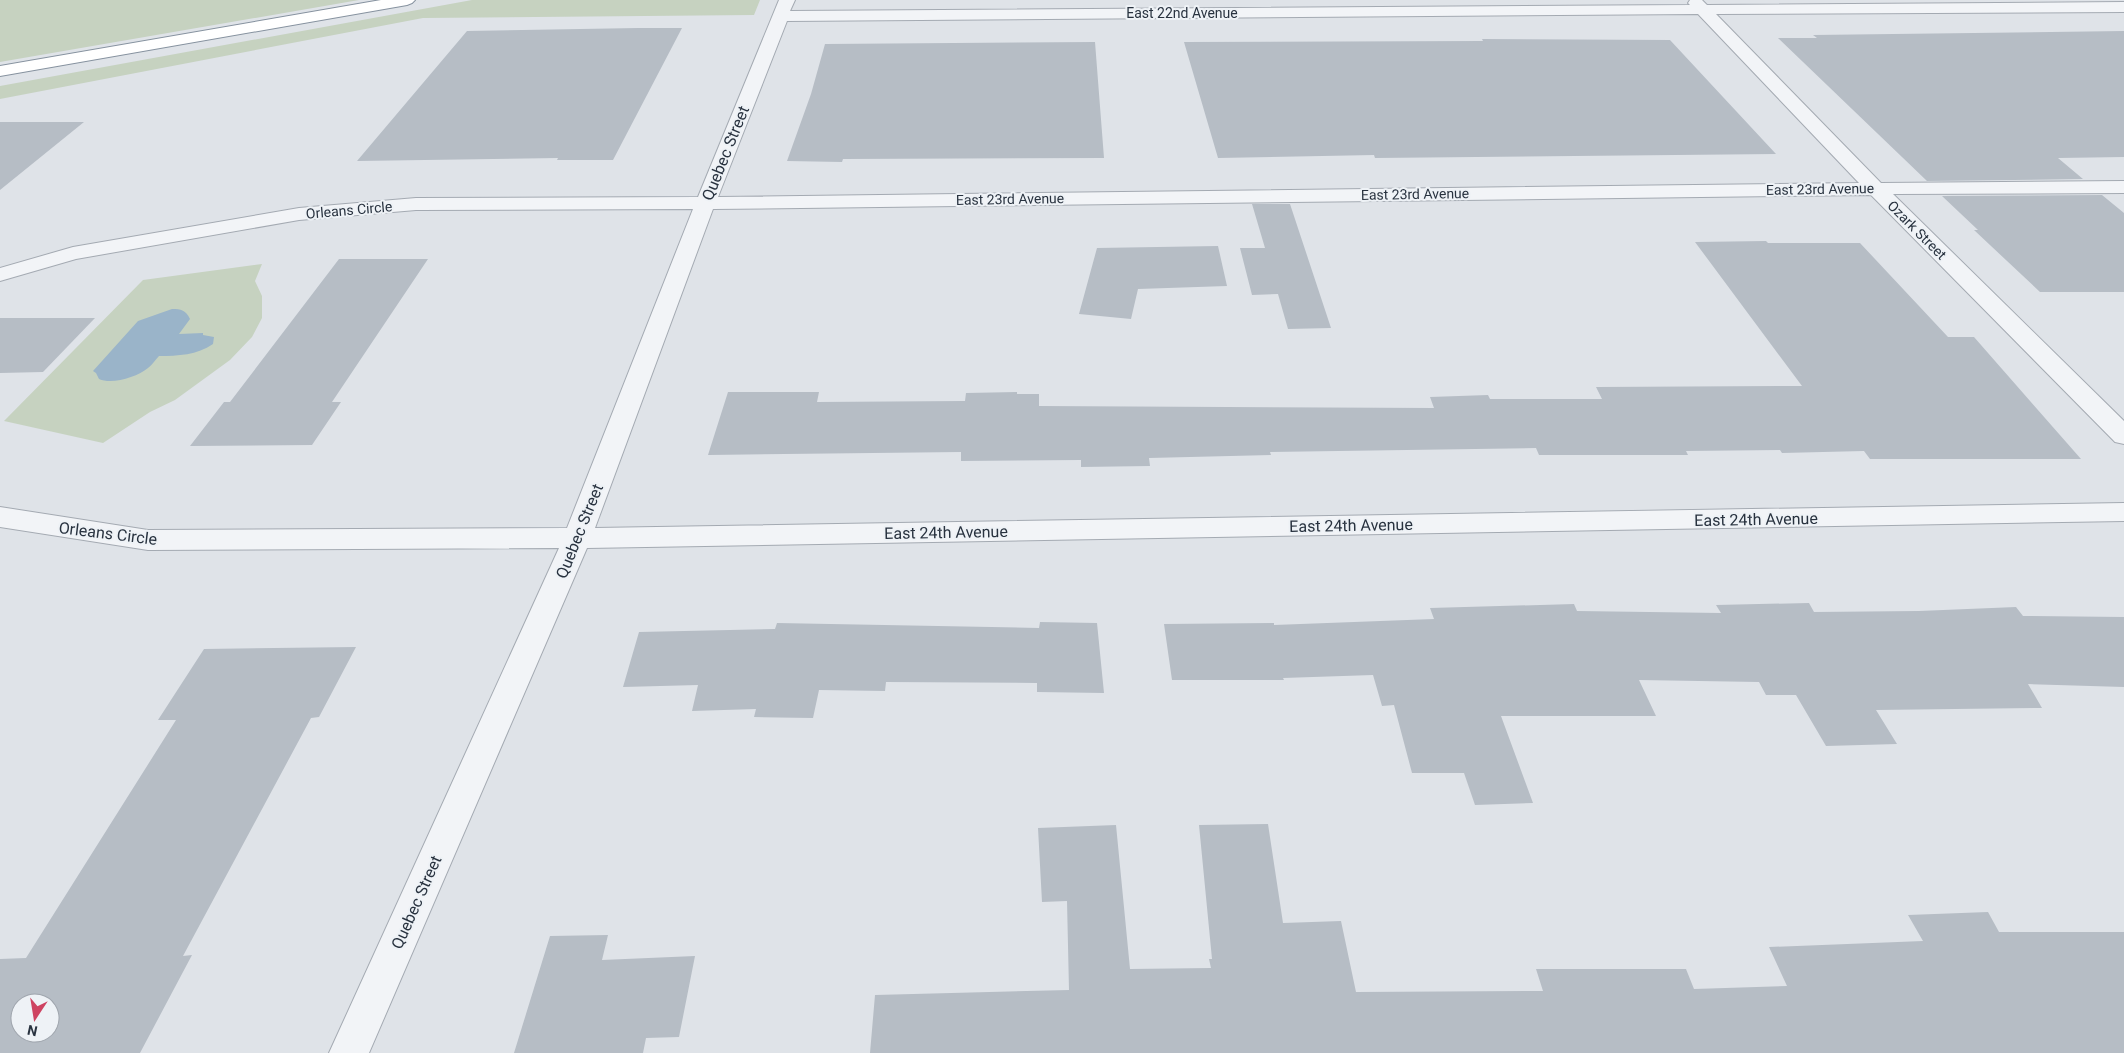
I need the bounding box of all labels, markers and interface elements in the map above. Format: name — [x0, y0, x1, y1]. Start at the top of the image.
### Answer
street label: East 22nd Avenue — [1126, 5, 1238, 21]
street label: Quebec Street — [698, 103, 753, 203]
street label: East 23rd Avenue — [1766, 180, 1874, 198]
street label: East 23rd Avenue — [1361, 185, 1469, 203]
street label: East 23rd Avenue — [956, 190, 1064, 208]
street label: Ozark Street — [1884, 197, 1950, 263]
street label: Orleans Circle — [305, 198, 393, 222]
street label: Quebec Street — [552, 481, 607, 581]
street label: East 24th Avenue — [1694, 509, 1818, 530]
street label: East 24th Avenue — [1289, 515, 1413, 536]
street label: Orleans Circle — [58, 518, 158, 549]
street label: East 24th Avenue — [884, 522, 1008, 543]
street label: Quebec Street — [387, 853, 446, 952]
north arrow — [10, 993, 60, 1043]
text: N — [26, 1022, 39, 1040]

